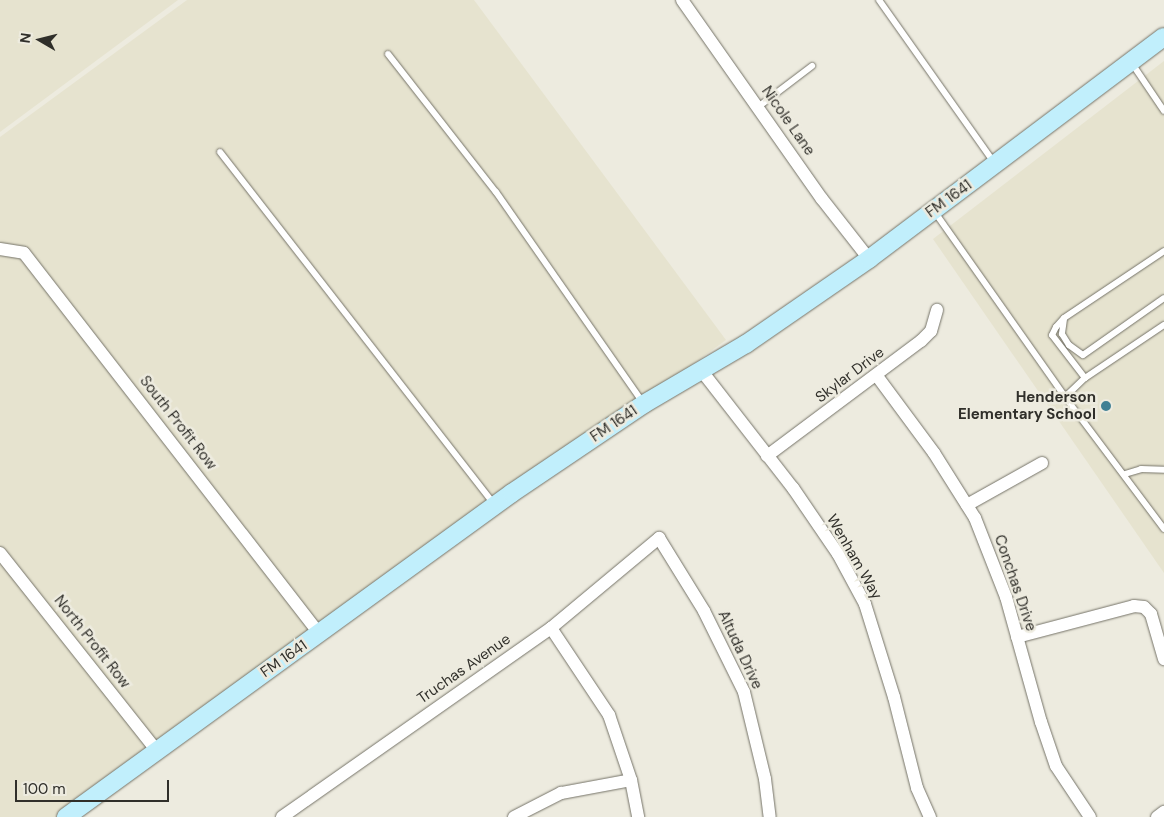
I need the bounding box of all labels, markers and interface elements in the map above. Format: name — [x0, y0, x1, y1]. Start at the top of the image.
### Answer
north arrow — [15, 15, 65, 65]
text: N — [16, 32, 35, 44]
street label: Nicole Lane — [758, 83, 818, 159]
street label: FM 1641 — [922, 176, 976, 222]
street label: Skylar Drive — [812, 343, 888, 407]
street label: South Profit Row — [136, 372, 220, 474]
place label: Henderson Elementary School — [958, 388, 1096, 423]
marker: Henderson Elementary School — [1100, 400, 1112, 412]
street label: FM 1641 — [587, 402, 641, 446]
street label: Wenham Way — [822, 511, 886, 603]
street label: Conchas Drive — [990, 532, 1040, 634]
street label: North Profit Row — [50, 592, 134, 692]
street label: Altuda Drive — [714, 608, 766, 692]
street label: Truchas Avenue — [414, 630, 514, 708]
street label: FM 1641 — [257, 637, 311, 681]
scale bar — [18, 770, 171, 802]
text: 100 m — [23, 779, 66, 799]

